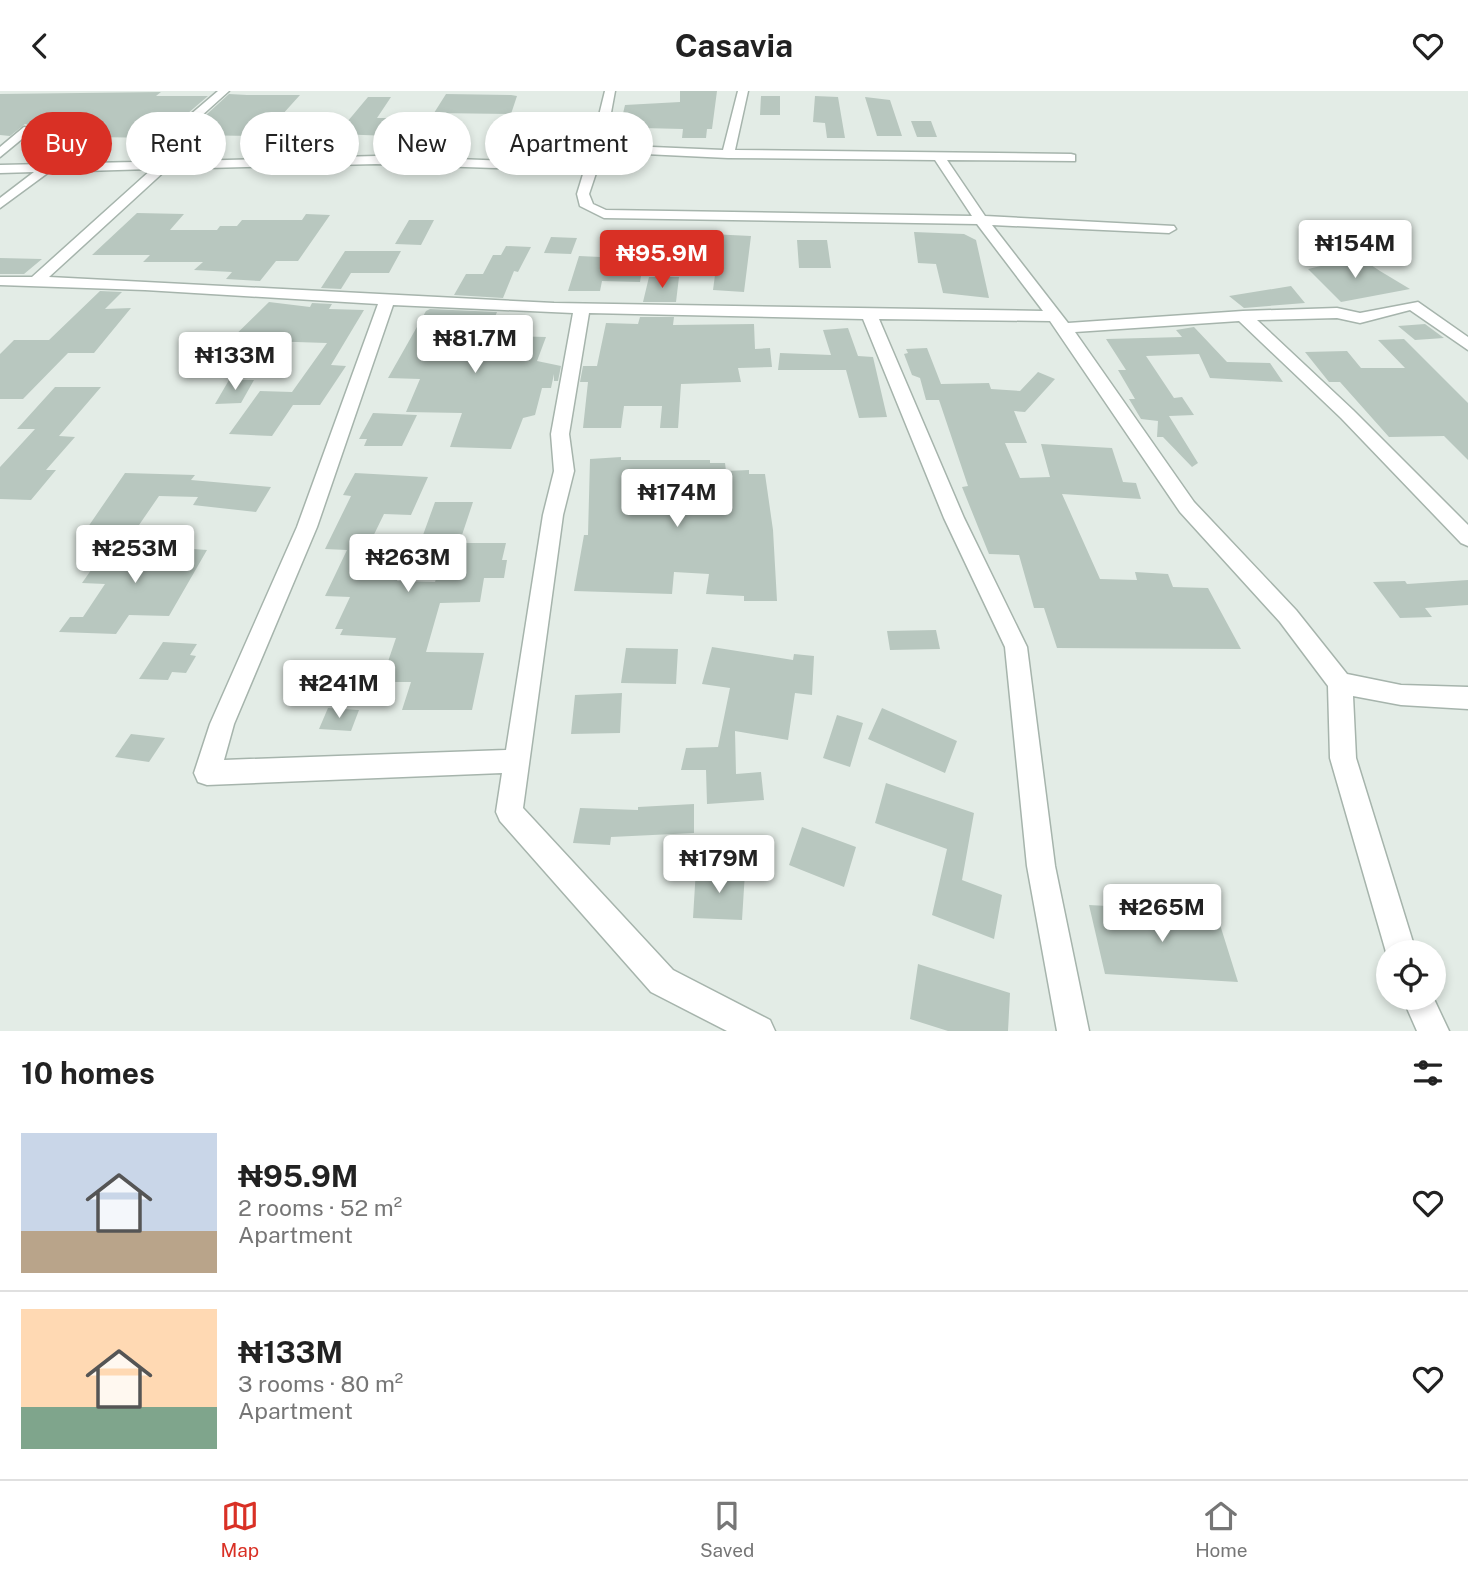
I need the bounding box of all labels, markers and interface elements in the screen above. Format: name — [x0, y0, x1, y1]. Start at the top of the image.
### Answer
icon: back — [21, 27, 59, 65]
text: Casavia — [675, 27, 793, 64]
icon: heart — [1409, 27, 1447, 65]
chip: Buy — [21, 112, 112, 175]
chip: Rent — [126, 112, 226, 175]
chip: Filters — [240, 112, 359, 175]
chip: New — [373, 112, 471, 175]
chip: Apartment — [485, 112, 653, 175]
pin: ₦154M — [1306, 221, 1404, 280]
text: ₦154M — [1315, 229, 1395, 256]
pin: ₦95.9M — [605, 231, 719, 290]
text: ₦95.9M — [616, 239, 708, 266]
pin: ₦81.7M — [418, 315, 532, 375]
text: ₦81.7M — [433, 324, 517, 351]
pin: ₦133M — [186, 333, 284, 392]
text: ₦133M — [195, 341, 275, 368]
pin: ₦174M — [628, 469, 726, 529]
text: ₦174M — [637, 478, 717, 505]
pin: ₦253M — [86, 525, 184, 585]
text: ₦253M — [92, 534, 178, 561]
pin: ₦263M — [359, 535, 457, 594]
text: ₦263M — [365, 543, 451, 570]
pin: ₦241M — [290, 661, 388, 720]
text: ₦241M — [299, 669, 379, 696]
pin: ₦179M — [670, 835, 768, 895]
text: ₦179M — [679, 844, 759, 871]
pin: ₦265M — [1113, 885, 1211, 944]
text: ₦265M — [1119, 893, 1205, 920]
map controls — [1376, 940, 1446, 1010]
button: locate — [1376, 940, 1446, 1010]
icon: filters — [1409, 1054, 1447, 1092]
text: 10 homes — [21, 1055, 155, 1091]
text: ₦95.9M — [238, 1158, 358, 1194]
icon: home — [77, 1161, 161, 1245]
icon: heart — [1409, 1184, 1447, 1222]
text: 2 rooms · 52 m² — [238, 1194, 402, 1221]
text: Apartment — [238, 1221, 353, 1248]
text: ₦133M — [238, 1334, 343, 1370]
icon: home — [77, 1337, 161, 1421]
icon: heart — [1409, 1360, 1447, 1398]
text: 3 rooms · 80 m² — [238, 1370, 403, 1397]
text: Apartment — [238, 1397, 353, 1424]
tab: Map — [220, 1497, 259, 1561]
tab: Saved — [700, 1497, 754, 1561]
tab: Home — [1195, 1497, 1248, 1561]

